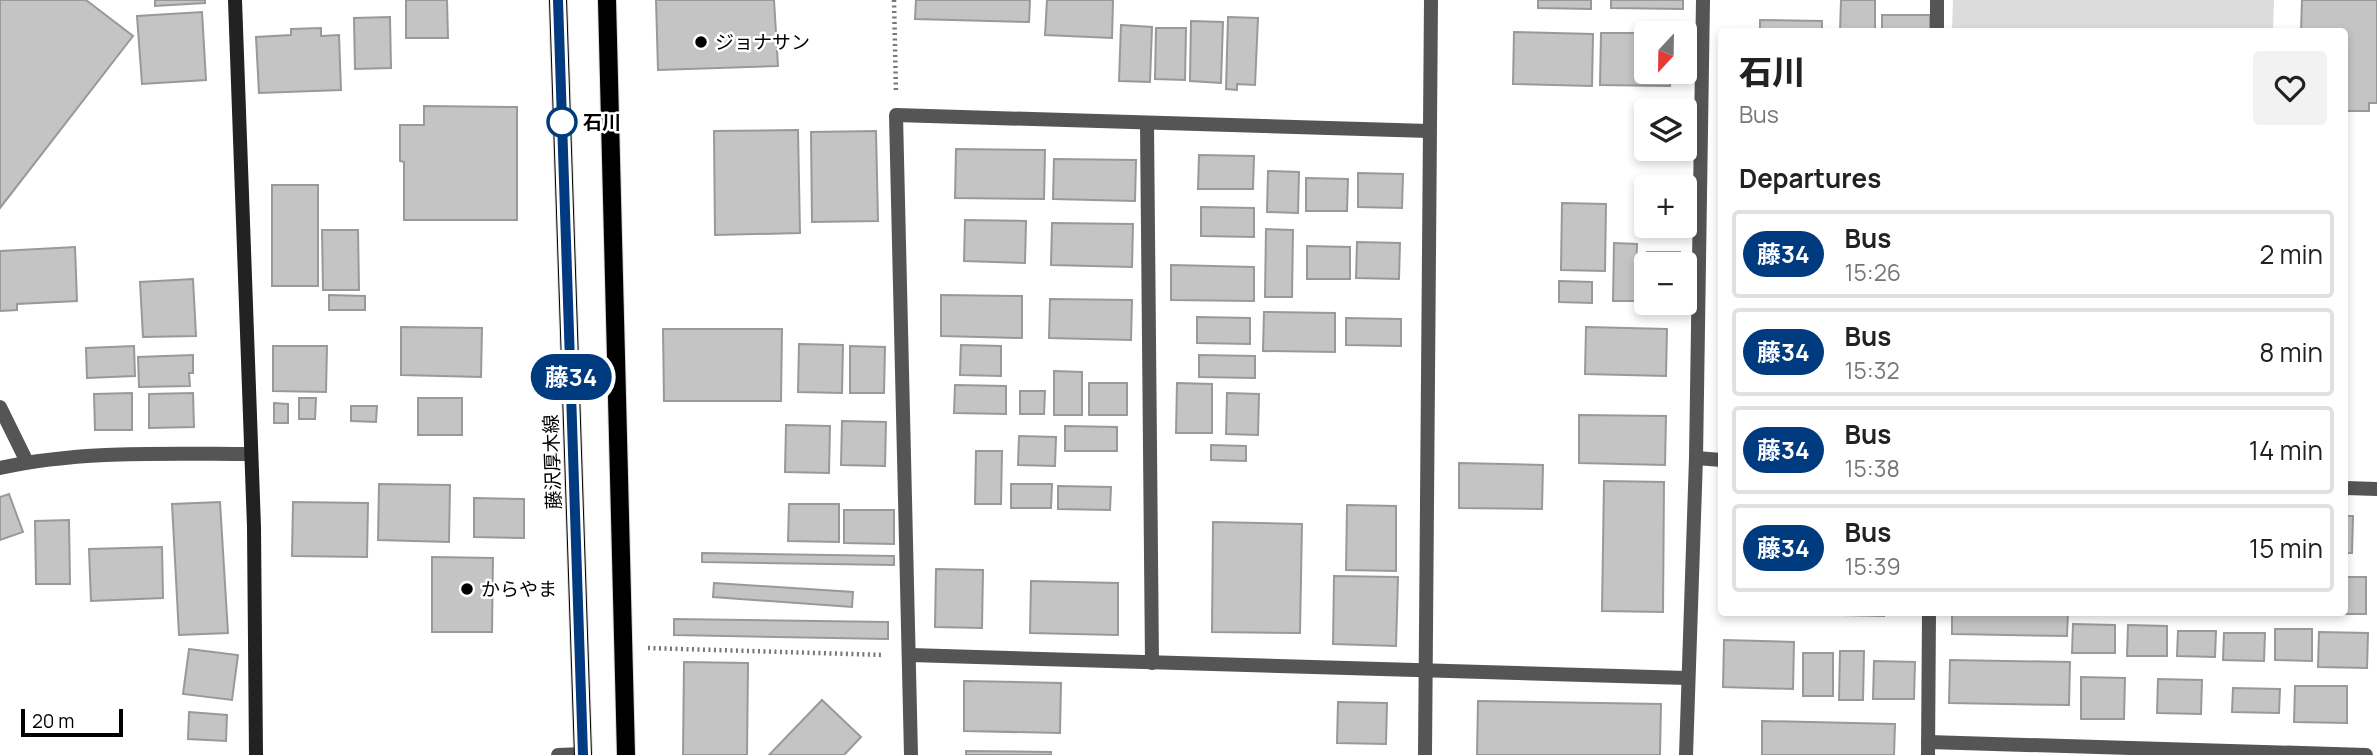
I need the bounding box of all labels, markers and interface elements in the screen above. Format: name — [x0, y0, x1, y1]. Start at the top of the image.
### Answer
north arrow — [1634, 21, 1698, 84]
map controls — [1634, 21, 1697, 315]
place label: ジョナサン — [715, 29, 810, 55]
marker: ジョナサン — [693, 34, 709, 50]
text: 石川 — [1739, 49, 1805, 94]
button: heart — [2253, 51, 2327, 125]
button: layers — [1634, 98, 1697, 161]
text: Bus — [1739, 98, 1779, 130]
marker: 石川 — [547, 107, 577, 137]
place label: 石川 — [583, 109, 621, 135]
text: Departures — [1739, 160, 1881, 196]
button: + — [1634, 175, 1697, 238]
text: Bus — [1845, 220, 1891, 256]
text: 2 min — [2259, 236, 2323, 272]
text: 藤34 — [1757, 237, 1810, 270]
button: − — [1634, 252, 1697, 315]
text: 15:26 — [1845, 256, 1901, 288]
text: Bus — [1845, 318, 1891, 354]
text: 8 min — [2259, 334, 2323, 370]
text: 藤34 — [1757, 335, 1810, 368]
line badge: 藤34 — [531, 354, 611, 400]
text: 15:32 — [1845, 354, 1900, 386]
text: 藤34 — [545, 360, 597, 393]
street label: 藤沢厚木線 — [537, 414, 567, 510]
text: Bus — [1845, 416, 1891, 452]
text: 14 min — [2249, 432, 2323, 468]
text: 藤34 — [1757, 433, 1810, 466]
text: 15:38 — [1845, 452, 1900, 484]
text: Bus — [1845, 514, 1891, 550]
text: 15 min — [2249, 530, 2323, 566]
text: 藤34 — [1757, 531, 1810, 564]
text: 15:39 — [1845, 550, 1901, 582]
place label: からやま — [481, 576, 557, 602]
marker: からやま — [459, 581, 475, 597]
scale bar — [21, 706, 122, 738]
text: 20 m — [32, 708, 74, 734]

